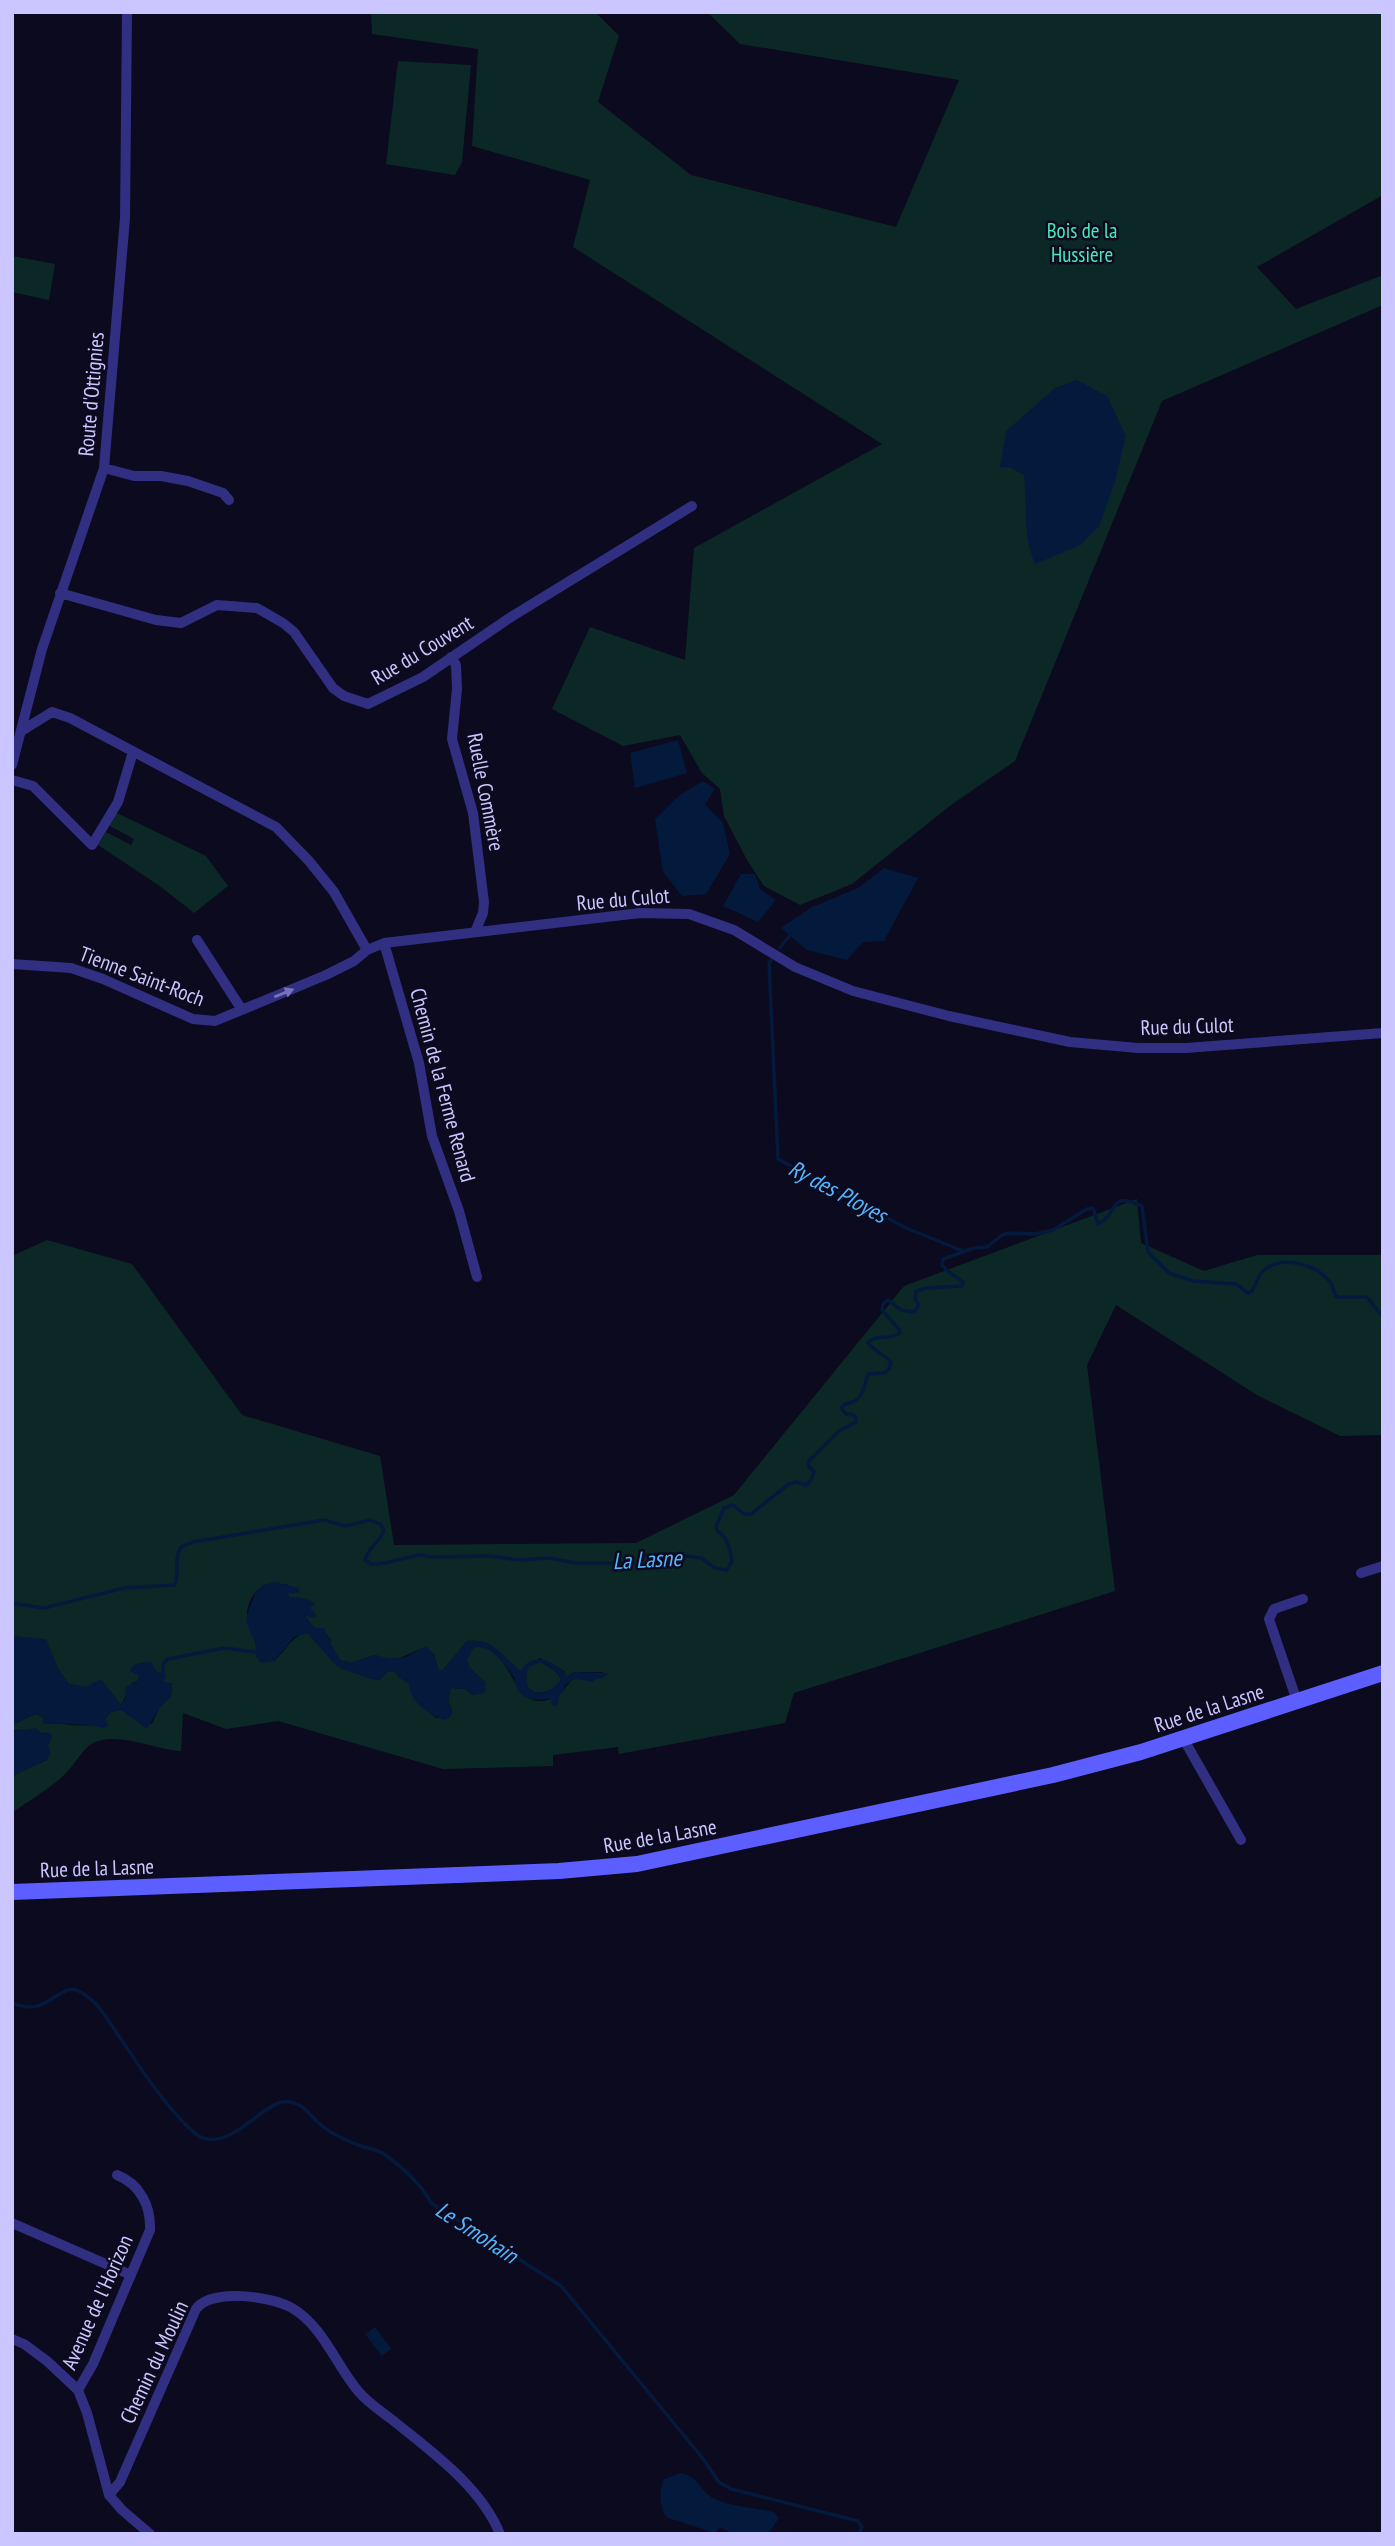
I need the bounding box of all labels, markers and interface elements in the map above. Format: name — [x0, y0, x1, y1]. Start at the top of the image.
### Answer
park label: Bois de la Hussière — [1047, 217, 1117, 268]
street label: Route d'Ottignies — [72, 331, 110, 457]
street label: Rue du Couvent — [366, 609, 478, 691]
street label: Ruelle Commère — [461, 731, 511, 853]
street label: Rue du Culot — [575, 881, 671, 917]
street label: Tienne Saint-Roch — [76, 940, 208, 1012]
street label: Chemin de la Ferme Renard — [404, 985, 482, 1185]
one-way arrow — [274, 987, 295, 998]
street label: Rue du Culot — [1140, 1011, 1234, 1041]
water label: Ry des Ployes — [784, 1153, 894, 1230]
water label: La Lasne — [612, 1543, 684, 1575]
street label: Rue de la Lasne — [1151, 1678, 1267, 1738]
street label: Rue de la Lasne — [601, 1813, 719, 1859]
street label: Rue de la Lasne — [40, 1853, 154, 1883]
water label: Le Smohain — [430, 2195, 525, 2270]
street label: Avenue de l'Horizon — [55, 2230, 139, 2374]
street label: Chemin du Moulin — [114, 2296, 194, 2428]

